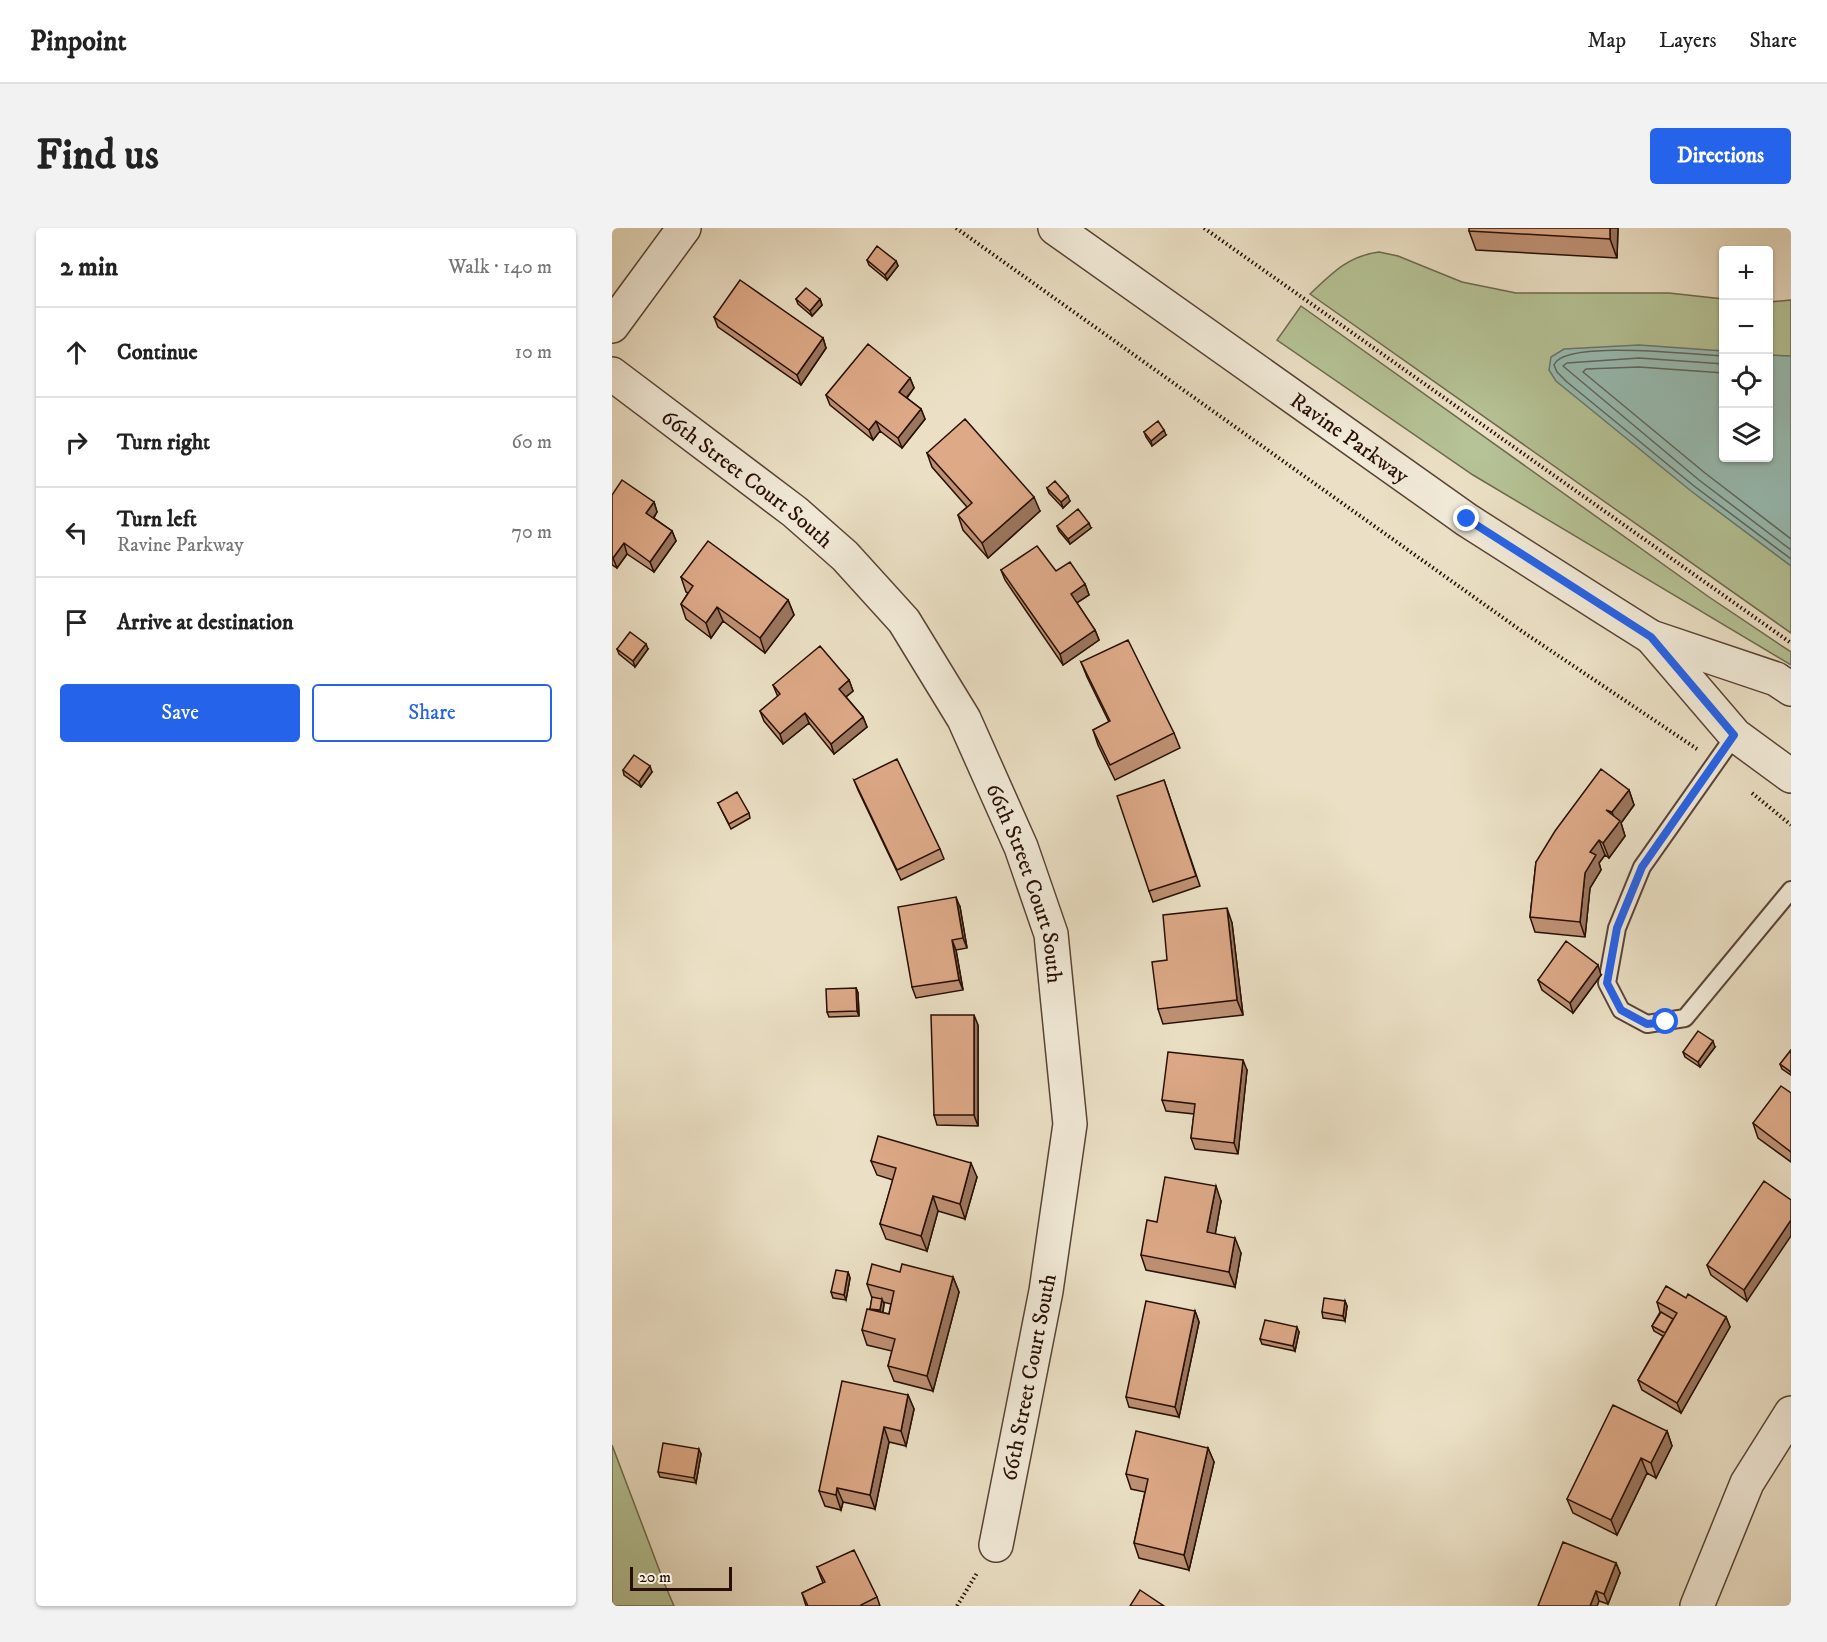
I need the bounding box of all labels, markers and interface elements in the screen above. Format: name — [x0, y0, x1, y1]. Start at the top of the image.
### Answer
text: Pinpoint — [30, 24, 126, 59]
text: Map — [1587, 28, 1626, 54]
text: Layers — [1659, 28, 1717, 54]
text: Share — [1750, 28, 1797, 54]
button: Directions — [1650, 128, 1791, 184]
text: Find us — [36, 130, 159, 182]
map controls — [1719, 246, 1773, 462]
button: + — [1719, 246, 1773, 300]
text: 2 min — [60, 251, 118, 284]
text: Walk · 140 m — [448, 255, 552, 280]
button: − — [1719, 300, 1773, 354]
icon: ahead — [60, 336, 93, 369]
text: Continue — [117, 339, 198, 366]
text: 10 m — [515, 340, 552, 365]
button: locate — [1719, 354, 1773, 408]
street label: Ravine Parkway — [1285, 387, 1415, 490]
street label: 66th Street Court South — [656, 404, 839, 555]
button: layers — [1719, 408, 1773, 462]
icon: right — [60, 426, 93, 459]
text: Turn right — [117, 429, 210, 456]
text: 60 m — [512, 430, 552, 455]
route end — [1453, 505, 1479, 531]
text: Turn left — [117, 506, 197, 533]
icon: left — [60, 516, 93, 549]
text: 70 m — [511, 520, 552, 545]
text: Ravine Parkway — [117, 533, 244, 558]
icon: arrive — [60, 606, 93, 639]
text: Arrive at destination — [117, 609, 294, 636]
button: Save — [60, 684, 300, 742]
button: Share — [312, 684, 552, 742]
street label: 66th Street Court South — [979, 779, 1068, 985]
route start — [1652, 1008, 1678, 1034]
street label: 66th Street Court South — [996, 1271, 1063, 1483]
scale bar — [630, 1564, 732, 1592]
text: 20 m — [639, 1567, 671, 1587]

